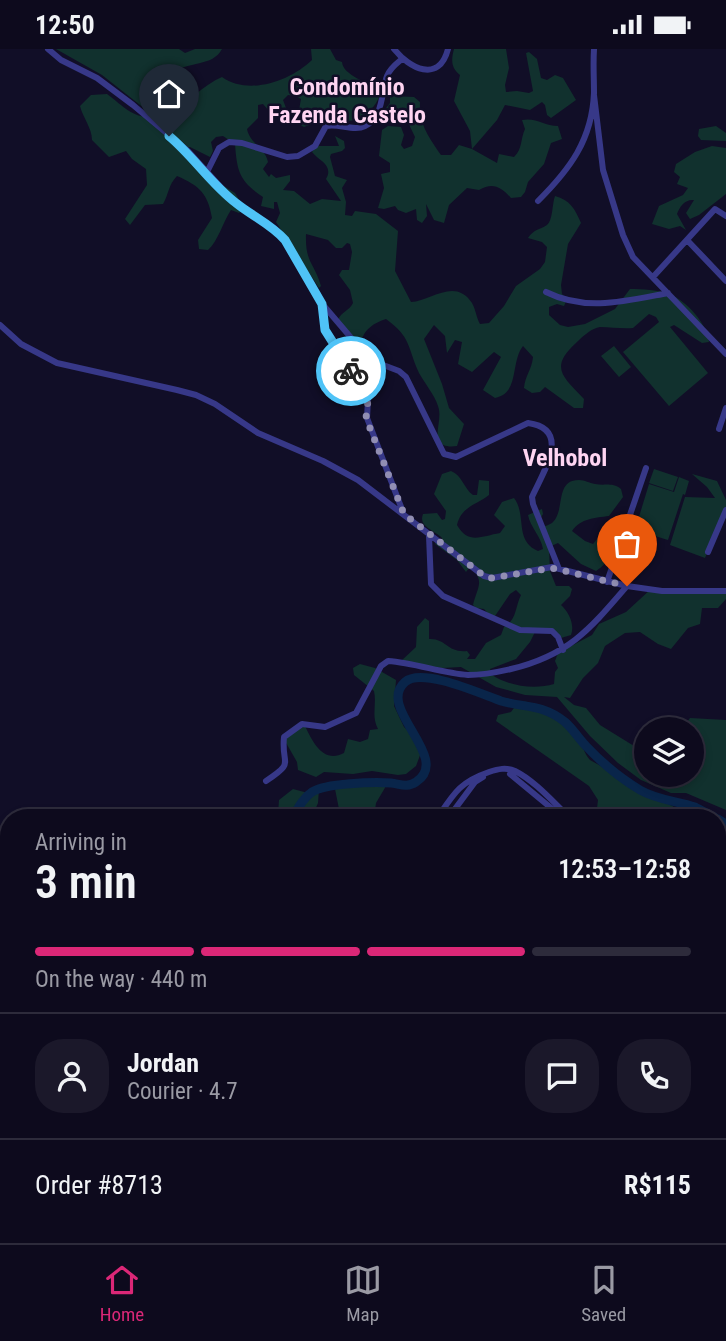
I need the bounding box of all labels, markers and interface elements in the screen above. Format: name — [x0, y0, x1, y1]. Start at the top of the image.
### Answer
text: 12:50 — [35, 10, 95, 40]
pin — [139, 64, 199, 136]
district label: Condomínio Fazenda Castelo — [268, 73, 426, 129]
icon: home — [150, 75, 188, 113]
courier — [316, 336, 386, 406]
icon: bike — [332, 352, 370, 390]
district label: Velhobol — [523, 444, 607, 472]
pin — [597, 514, 657, 586]
icon: bag — [608, 525, 646, 563]
map controls — [634, 717, 704, 787]
button: layers — [634, 717, 704, 787]
text: Arriving in — [35, 829, 127, 856]
text: 12:53–12:58 — [558, 854, 691, 884]
text: 3 min — [35, 855, 137, 909]
text: On the way · 440 m — [35, 966, 207, 993]
button: person — [35, 1039, 109, 1113]
button: chat — [525, 1039, 599, 1113]
button: phone — [617, 1039, 691, 1113]
text: Jordan — [127, 1048, 199, 1078]
text: Courier · 4.7 — [127, 1078, 238, 1105]
text: Order #8713 — [35, 1170, 163, 1200]
text: R$115 — [624, 1170, 691, 1200]
tab: Home — [100, 1261, 144, 1326]
tab: Map — [344, 1261, 382, 1326]
tab: Saved — [581, 1261, 626, 1326]

